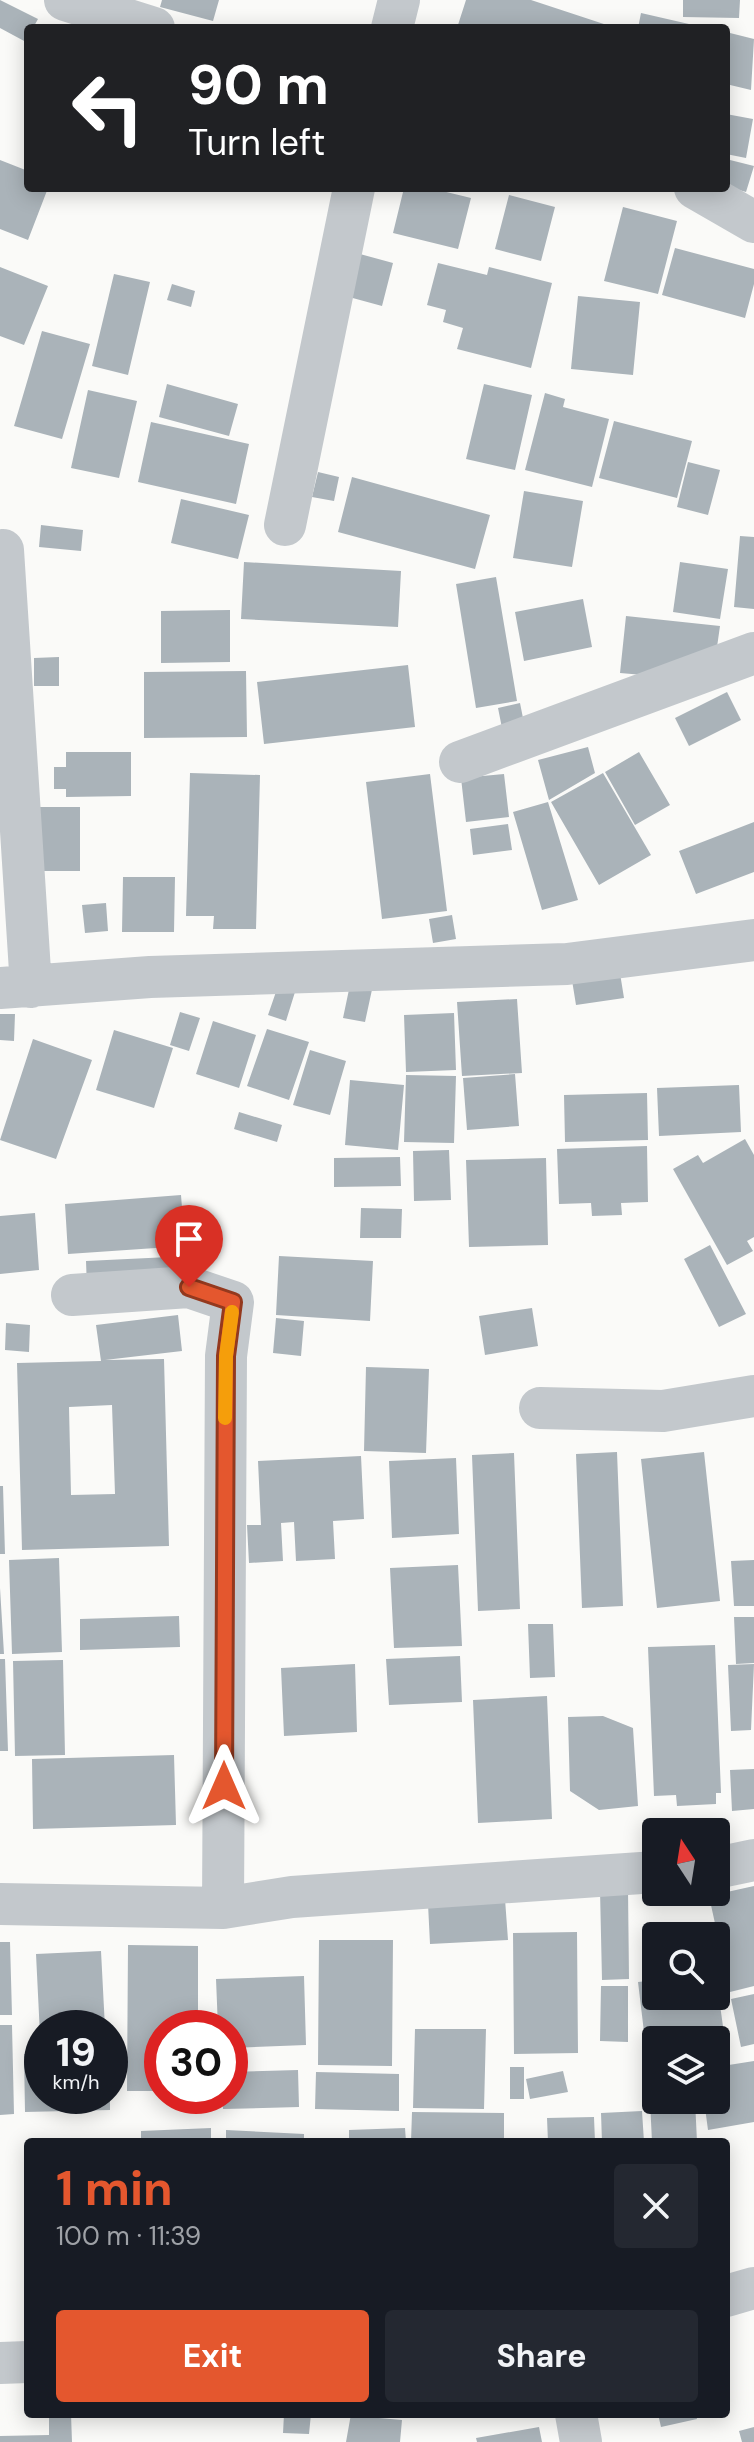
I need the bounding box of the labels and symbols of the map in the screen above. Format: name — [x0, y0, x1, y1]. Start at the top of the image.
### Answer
pin — [155, 1205, 223, 1287]
position arrow — [182, 1744, 266, 1828]
north arrow — [642, 1818, 730, 1906]
speed limit sign: 30 — [144, 2010, 248, 2114]

